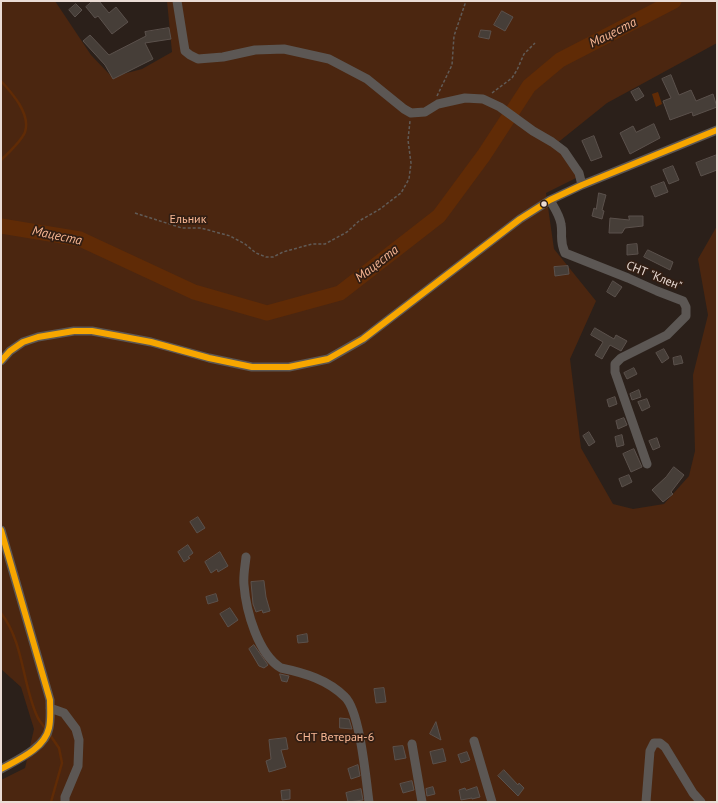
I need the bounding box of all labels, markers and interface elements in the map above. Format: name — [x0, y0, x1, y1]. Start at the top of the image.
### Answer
water label: Мацеста — [587, 15, 639, 51]
unlabelled marker — [539, 199, 549, 209]
park label: Ельник — [170, 213, 206, 227]
water label: Мацеста — [31, 223, 83, 249]
water label: Мацеста — [352, 242, 402, 286]
street label: СНТ "Клен" — [624, 258, 684, 294]
park label: СНТ Ветеран-6 — [296, 731, 374, 745]

